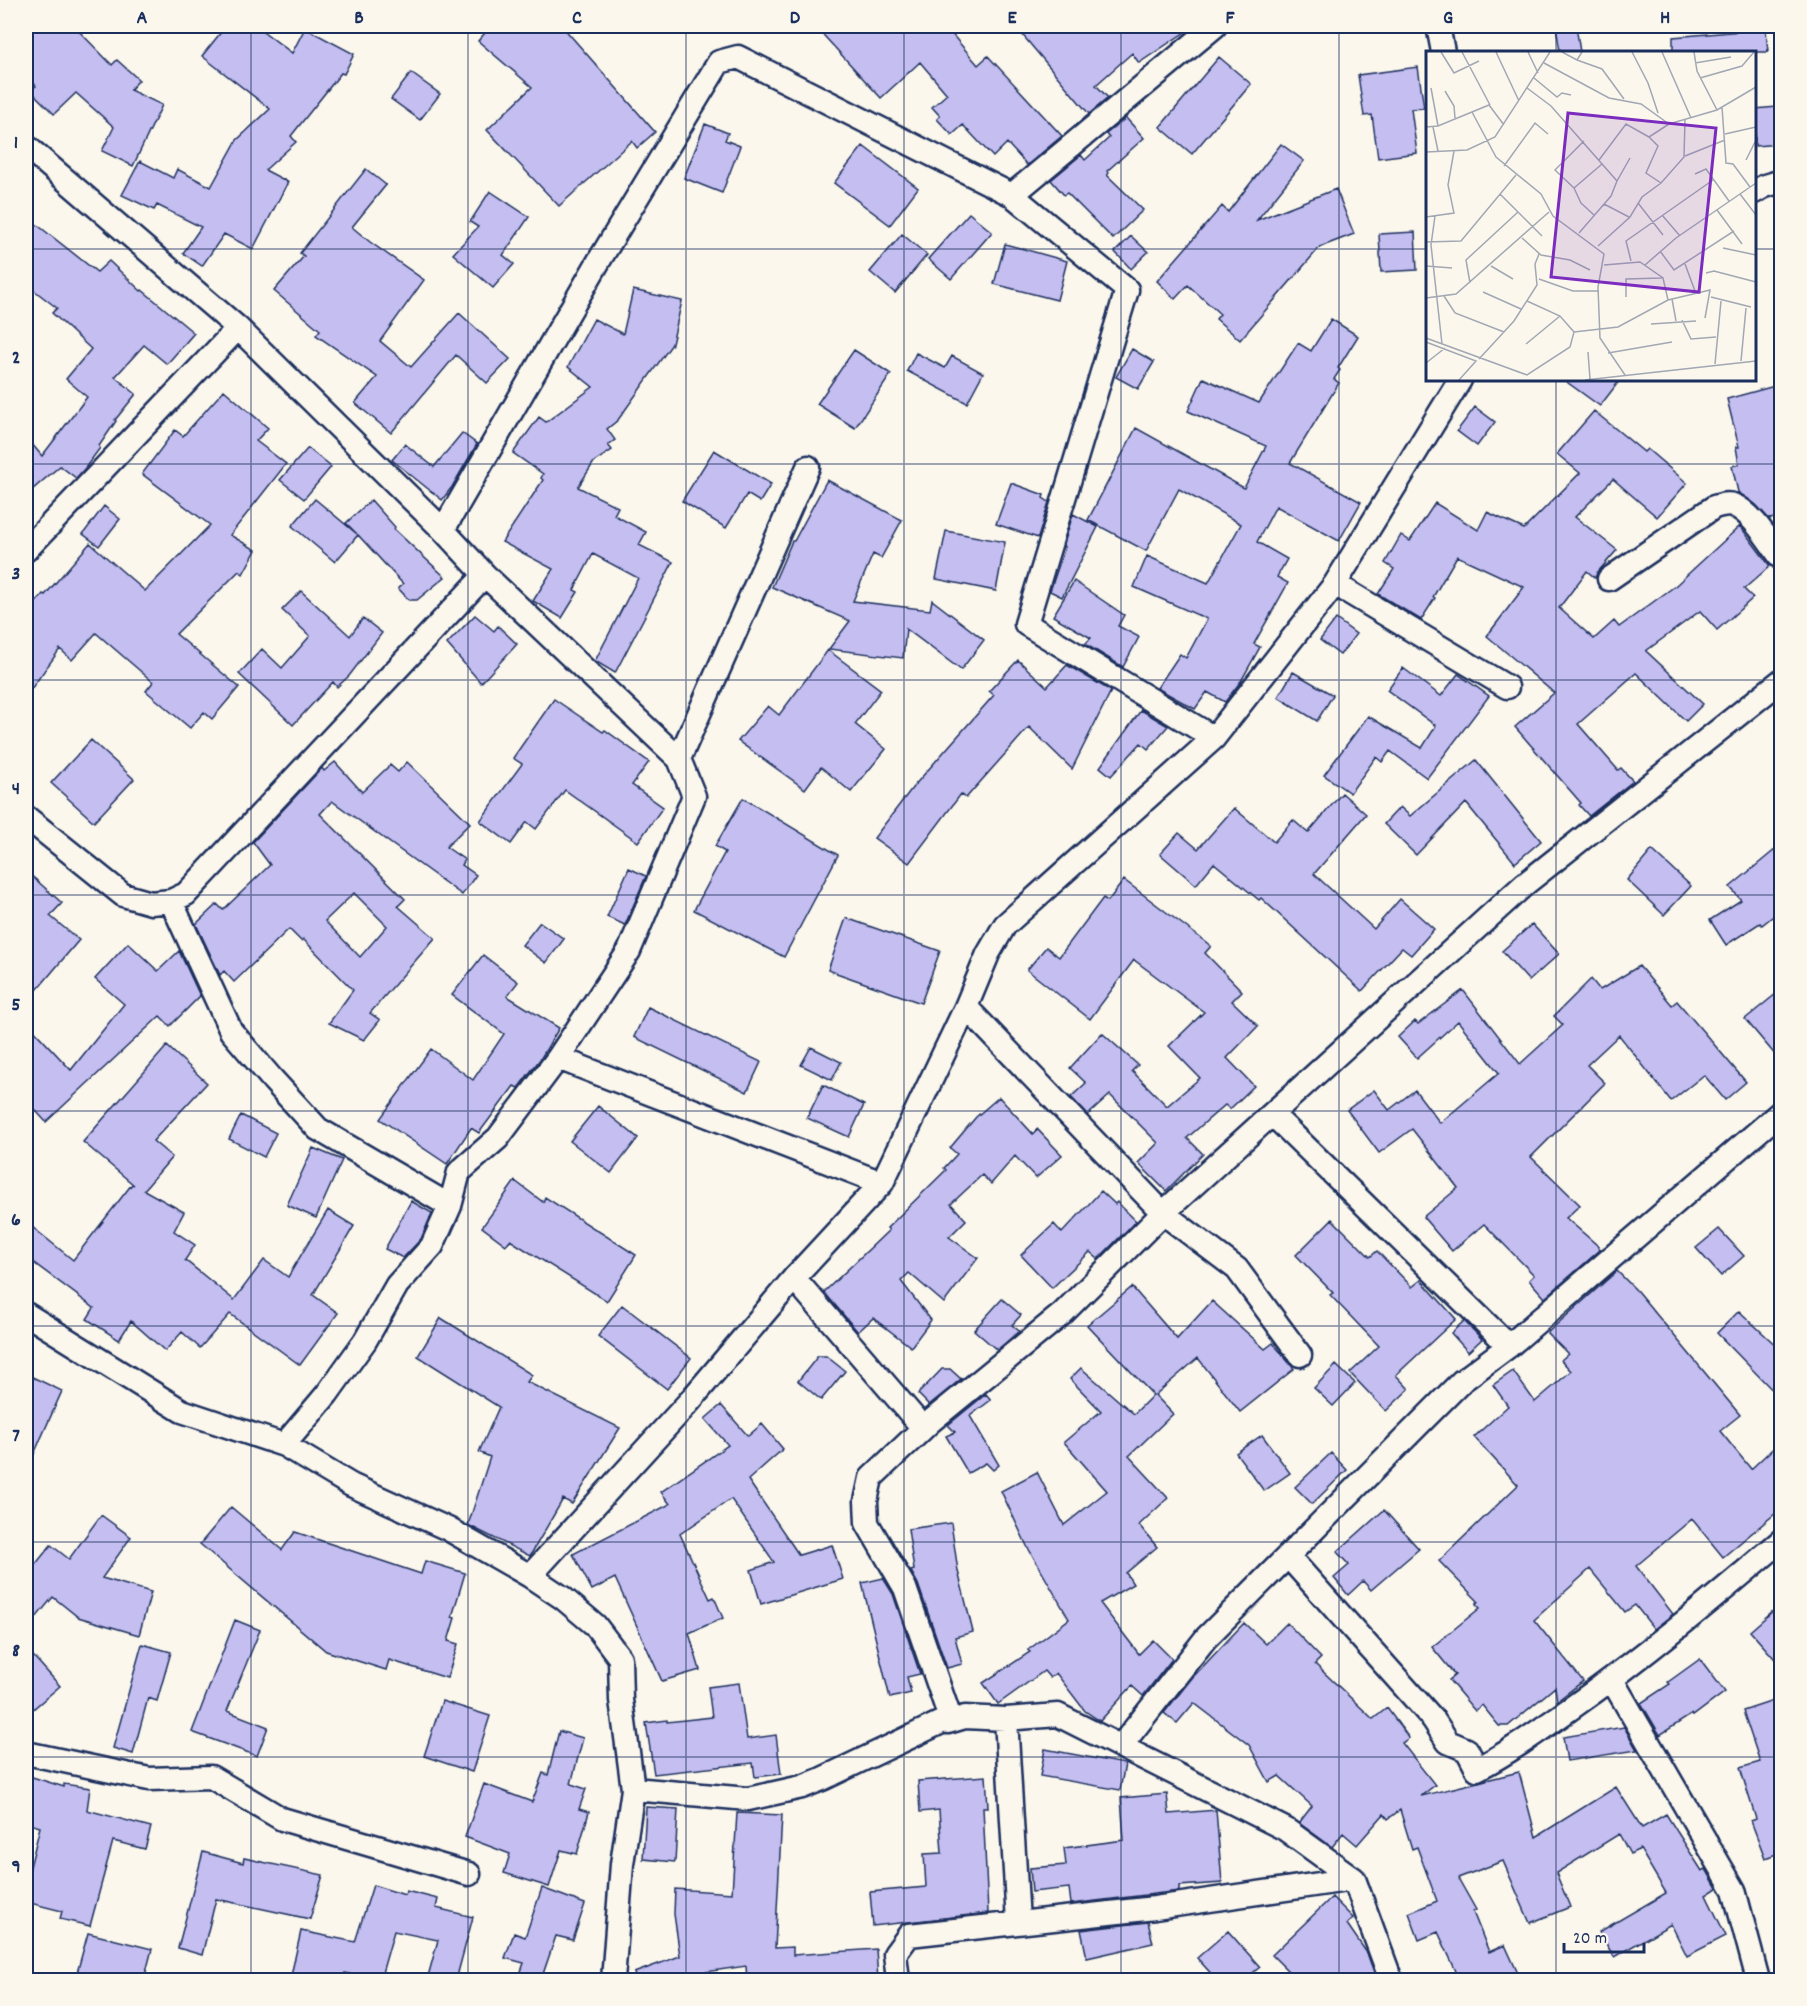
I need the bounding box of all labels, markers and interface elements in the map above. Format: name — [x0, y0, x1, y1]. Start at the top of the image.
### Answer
text: A — [137, 5, 148, 33]
text: B — [354, 5, 364, 33]
text: C — [572, 5, 582, 33]
text: D — [790, 5, 801, 33]
text: E — [1007, 5, 1017, 33]
text: F — [1226, 5, 1236, 33]
text: G — [1443, 5, 1453, 33]
text: H — [1660, 5, 1670, 33]
inset map — [1426, 51, 1756, 381]
text: 1 — [14, 130, 18, 158]
text: 2 — [12, 345, 20, 373]
text: 3 — [12, 561, 20, 589]
text: 4 — [12, 776, 20, 804]
text: 5 — [11, 992, 21, 1020]
text: 6 — [11, 1207, 21, 1235]
text: 7 — [12, 1423, 20, 1451]
text: 8 — [12, 1638, 20, 1666]
text: 9 — [11, 1854, 21, 1882]
scale bar — [1564, 1916, 1644, 1954]
text: 20 m — [1573, 1927, 1607, 1952]

